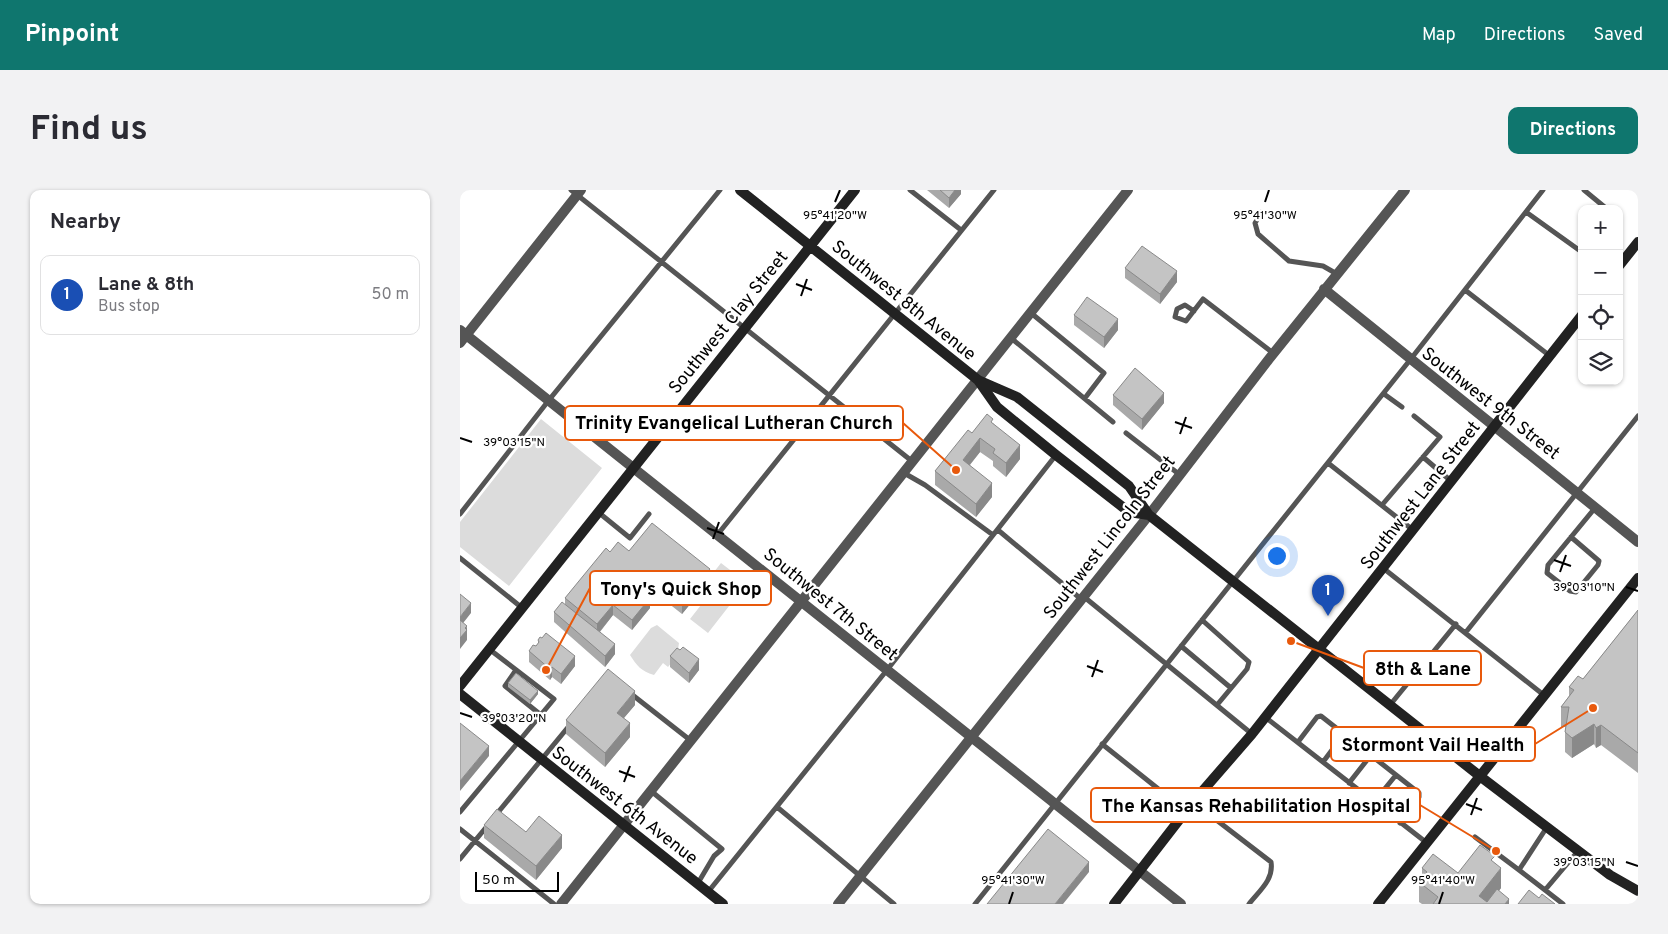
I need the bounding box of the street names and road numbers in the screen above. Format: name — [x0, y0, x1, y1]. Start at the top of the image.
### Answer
street label: Southwest 8th Avenue — [826, 236, 980, 367]
street label: Southwest Clay Street — [664, 247, 794, 399]
street label: Southwest 9th Street — [1416, 343, 1564, 465]
street label: Southwest Lane Street — [1356, 417, 1486, 575]
street label: Southwest Lincoln Street — [1039, 451, 1181, 624]
street label: Southwest 7th Street — [758, 544, 902, 667]
street label: Southwest 6th Avenue — [546, 742, 702, 871]

